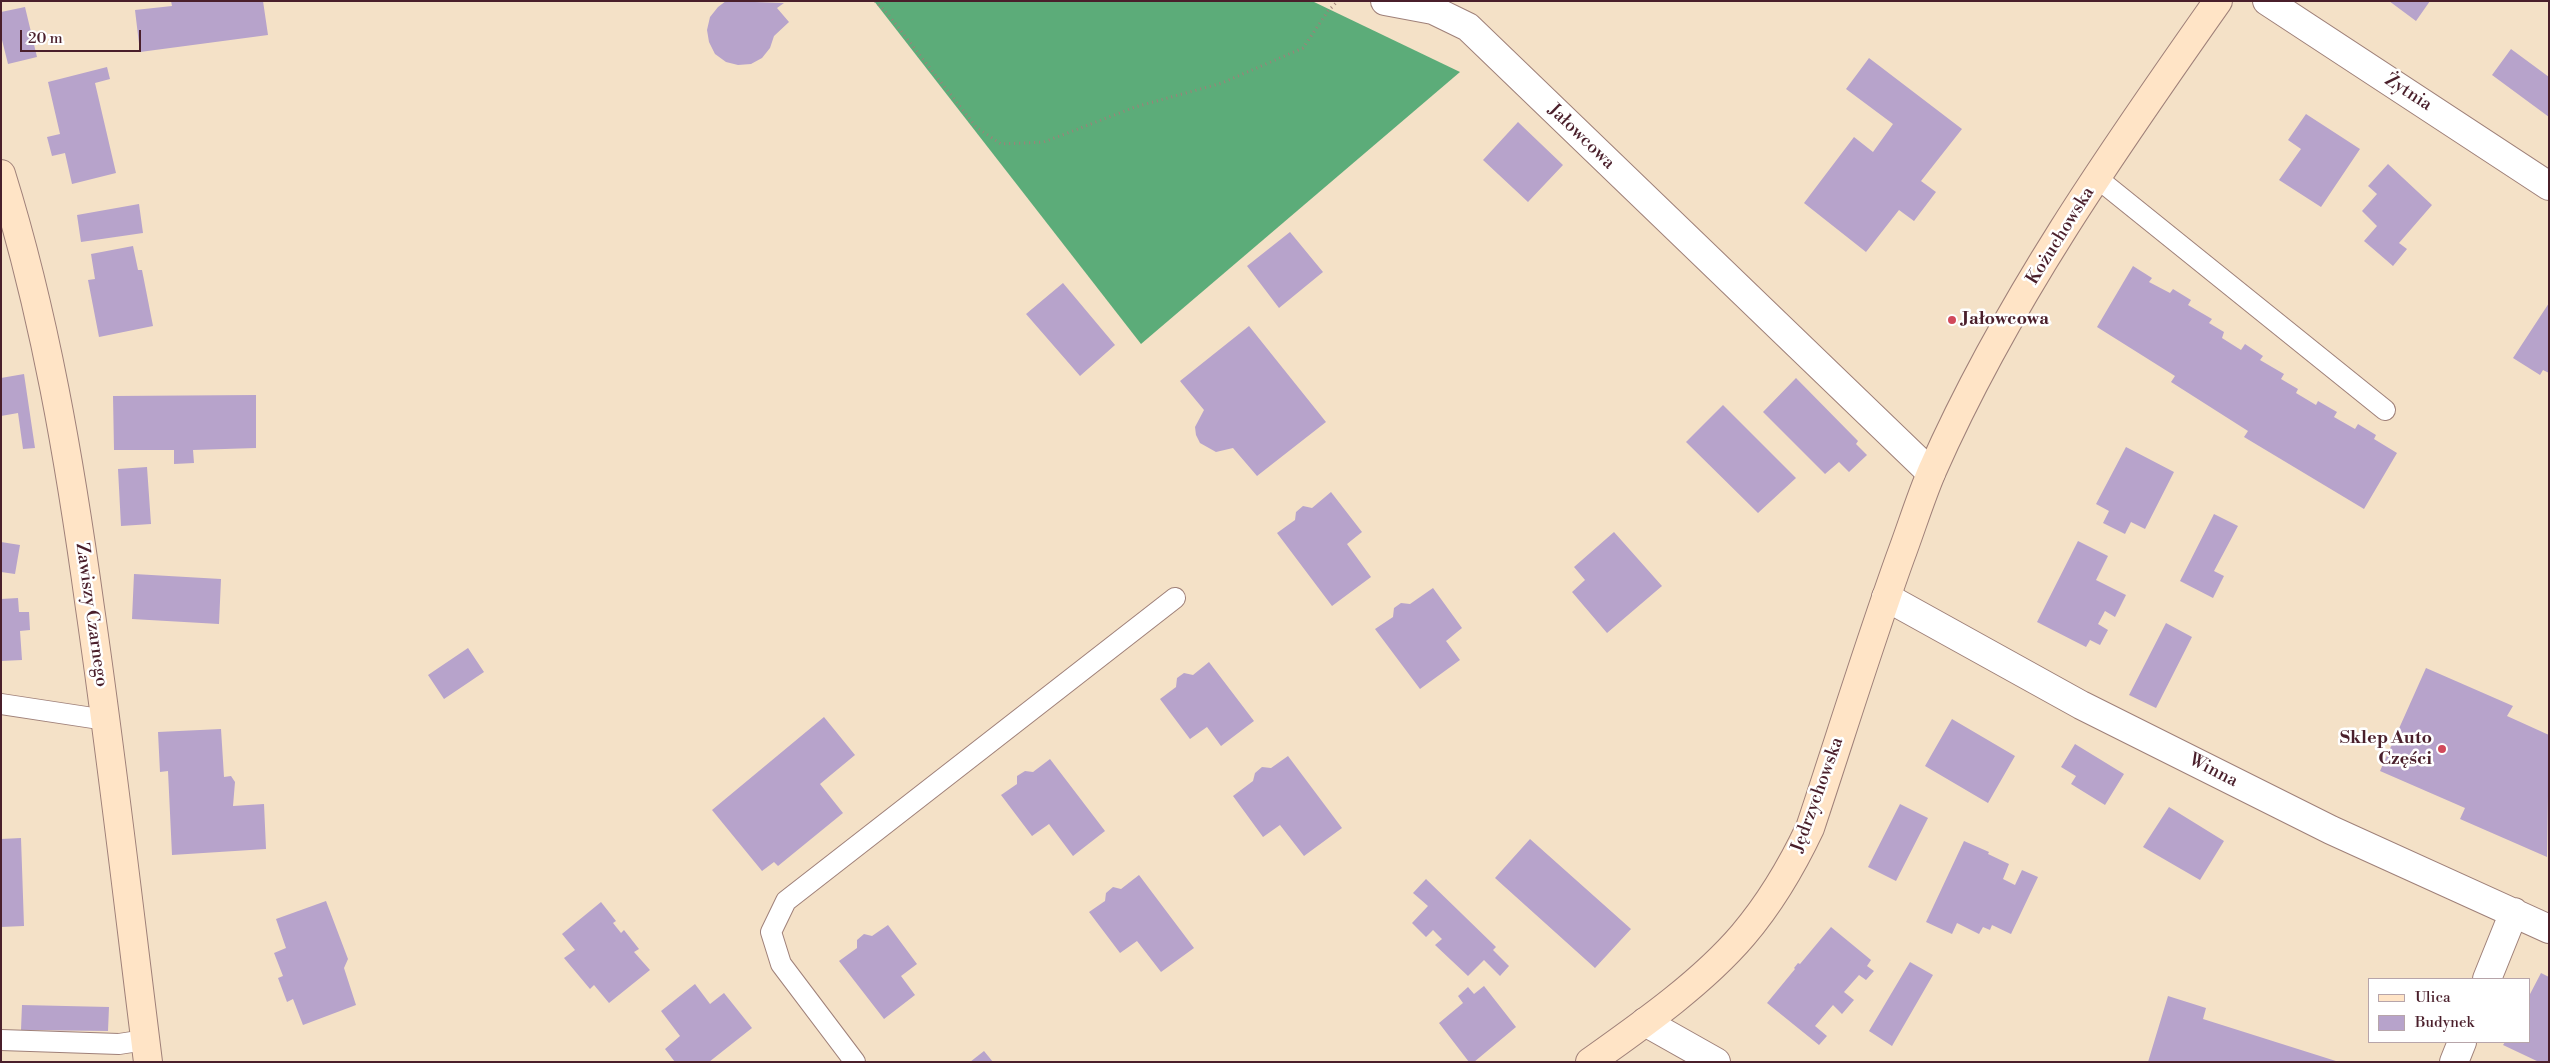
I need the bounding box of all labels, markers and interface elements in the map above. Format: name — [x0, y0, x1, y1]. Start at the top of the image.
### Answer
scale bar — [22, 20, 144, 52]
text: 20 m — [28, 29, 63, 48]
street label: Żytnia — [2380, 70, 2436, 116]
street label: Jałowcowa — [1543, 100, 1619, 174]
street label: Kożuchowska — [2022, 183, 2100, 289]
place label: Jałowcowa — [1962, 309, 2049, 331]
marker: Jałowcowa — [1946, 314, 1958, 326]
street label: Zawiszy Czarnego — [70, 541, 112, 689]
place label: Sklep Auto Części — [2340, 728, 2432, 771]
street label: Jędrzychowska — [1787, 735, 1849, 855]
marker: Sklep Auto Części — [2436, 743, 2448, 755]
street label: Winna — [2185, 750, 2241, 792]
legend — [2368, 978, 2530, 1043]
text: Ulica — [2415, 988, 2451, 1007]
text: Budynek — [2415, 1013, 2474, 1032]

